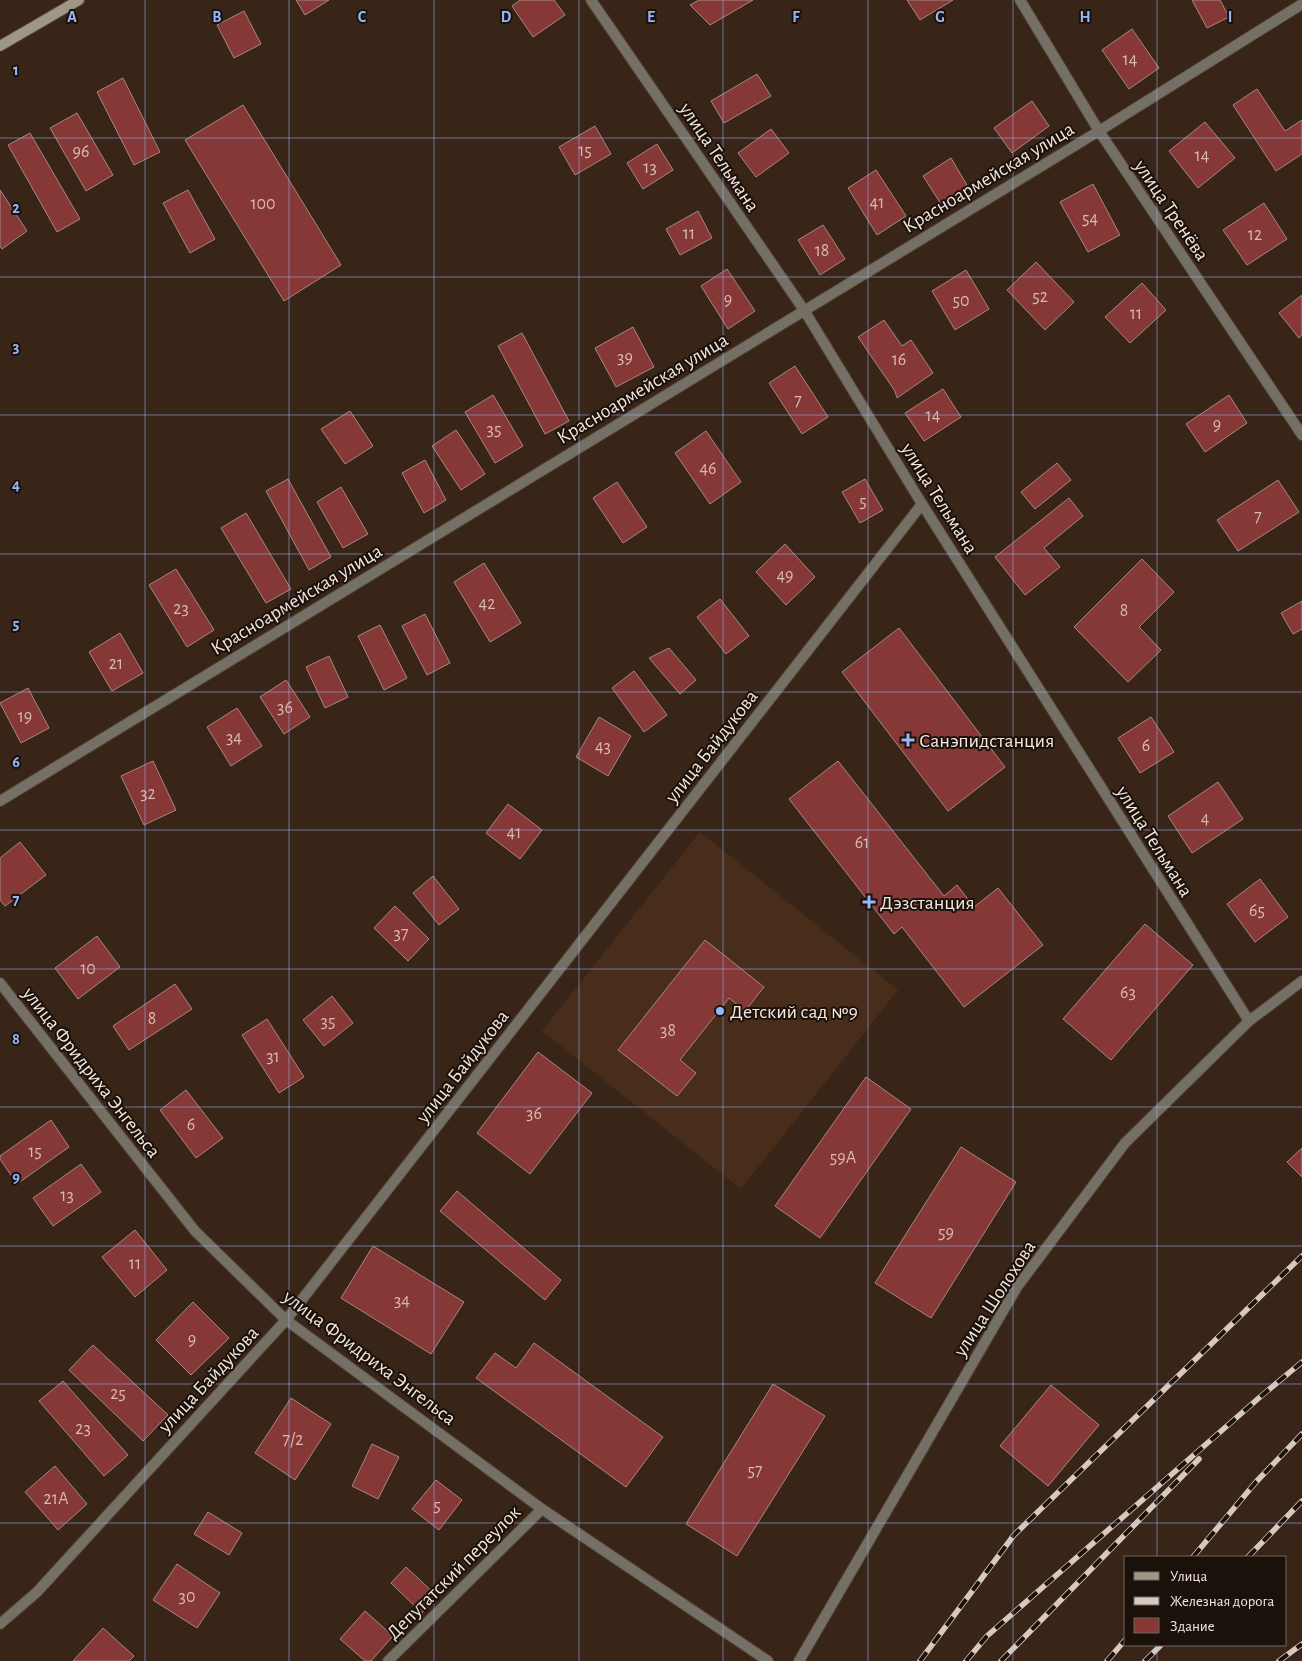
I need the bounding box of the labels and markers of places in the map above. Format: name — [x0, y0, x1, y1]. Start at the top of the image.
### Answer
place label: Санэпидстанция — [919, 731, 1054, 751]
marker: Санэпидстанция — [901, 733, 915, 747]
place label: Дэзстанция — [880, 893, 975, 913]
marker: Дэзстанция — [862, 895, 876, 909]
place label: Детский сад №9 — [730, 1002, 858, 1022]
marker: Детский сад №9 — [714, 1005, 726, 1017]

